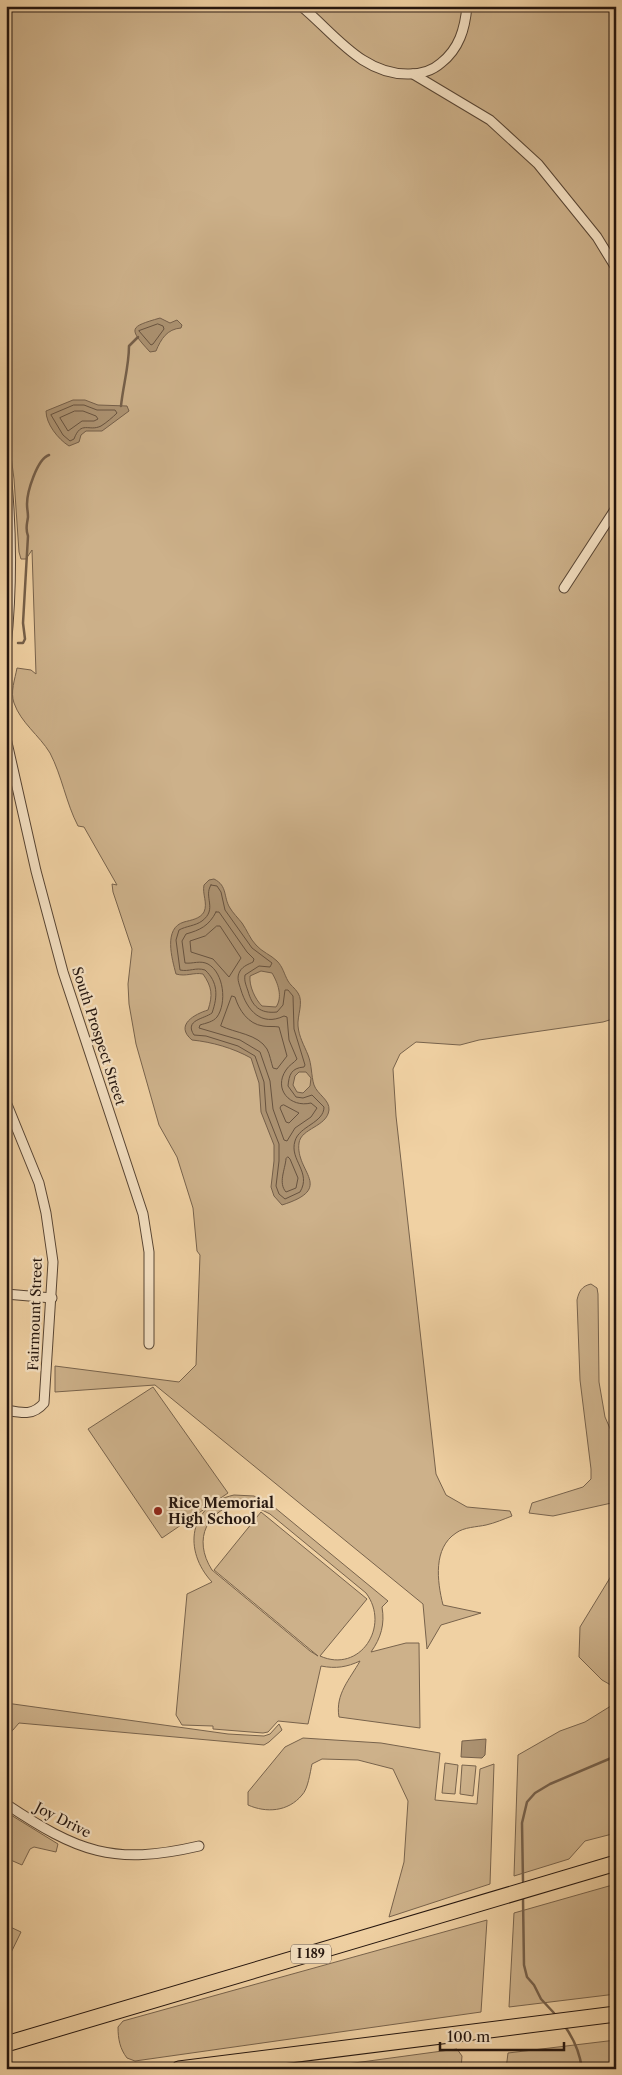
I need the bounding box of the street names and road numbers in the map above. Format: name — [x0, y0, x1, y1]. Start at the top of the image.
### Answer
street label: South Prospect Street — [68, 964, 130, 1108]
street label: Fairmount Street — [24, 1257, 46, 1371]
street label: Joy Drive — [30, 1797, 94, 1842]
road number: I 189 — [291, 1945, 331, 1964]

